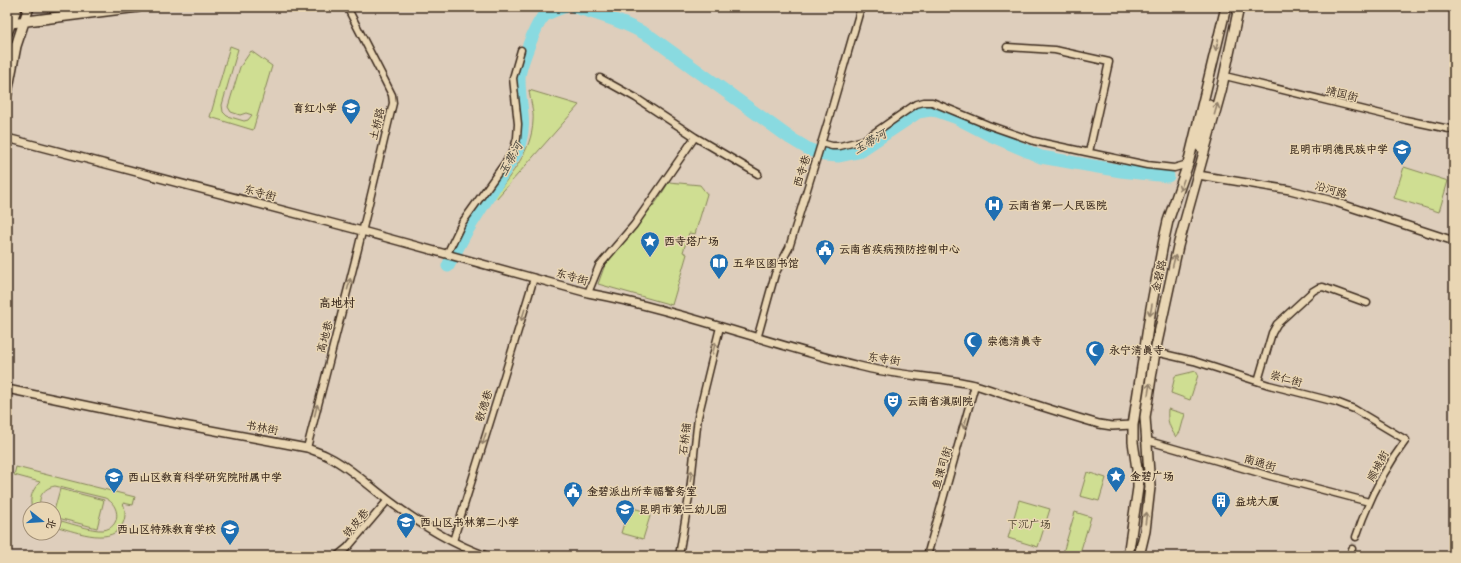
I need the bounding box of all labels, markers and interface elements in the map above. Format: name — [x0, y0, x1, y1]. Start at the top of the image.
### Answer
one-way arrow — [1212, 38, 1220, 51]
street label: 靖国街 — [1324, 84, 1361, 105]
school or university icon: 育红小学 — [340, 97, 362, 125]
place label: 育红小学 — [293, 102, 337, 115]
one-way arrow — [1213, 103, 1221, 116]
street label: 土桥路 — [367, 106, 387, 142]
water label: 玉带河 — [851, 126, 891, 157]
water label: 玉带河 — [496, 138, 527, 178]
school or university icon: 昆明市明德民族中学 — [1391, 138, 1413, 166]
place label: 昆明市明德民族中学 — [1289, 143, 1388, 156]
street label: 西寺巷 — [791, 153, 813, 189]
one-way arrow — [1177, 178, 1185, 190]
street label: 沿河路 — [1313, 179, 1349, 201]
street label: 东寺街 — [242, 182, 279, 204]
hospital icon: 云南省第一人民医院 — [983, 194, 1005, 222]
place label: 云南省第一人民医院 — [1008, 199, 1107, 212]
place icon: 西寺塔广场 — [639, 230, 661, 258]
place label: 西寺塔广场 — [664, 235, 719, 248]
public building icon: 云南省疾病预防控制中心 — [814, 238, 836, 266]
place label: 云南省疾病预防控制中心 — [839, 243, 960, 256]
library icon: 五华区图书馆 — [708, 252, 730, 280]
one-way arrow — [1171, 255, 1179, 268]
place label: 五华区图书馆 — [733, 257, 799, 270]
street label: 金碧路 — [1149, 258, 1169, 294]
street label: 东寺街 — [554, 266, 591, 288]
one-way arrow — [346, 278, 353, 291]
district label: 高地村 — [319, 296, 355, 311]
one-way arrow — [1147, 304, 1155, 317]
one-way arrow — [519, 308, 526, 321]
street label: 高地巷 — [314, 319, 336, 355]
mosque icon: 崇德清真寺 — [962, 330, 984, 358]
place label: 崇德清真寺 — [987, 335, 1042, 348]
mosque icon: 永宁清真寺 — [1084, 339, 1106, 367]
one-way arrow — [711, 342, 719, 355]
place label: 永宁清真寺 — [1109, 344, 1164, 357]
street label: 东寺街 — [867, 350, 902, 368]
street label: 崇仁街 — [1268, 368, 1305, 390]
one-way arrow — [1145, 382, 1153, 395]
street label: 敬德巷 — [473, 388, 495, 424]
theatre icon: 云南省滇剧院 — [882, 390, 904, 418]
place label: 云南省滇剧院 — [907, 395, 973, 408]
one-way arrow — [313, 404, 321, 417]
one-way arrow — [961, 416, 968, 429]
street label: 书林街 — [245, 419, 280, 437]
street label: 石桥铺 — [677, 422, 693, 456]
one-way arrow — [480, 433, 488, 445]
street label: 鱼课司街 — [930, 444, 955, 491]
street label: 顺城街 — [1365, 447, 1392, 484]
street label: 南通街 — [1242, 452, 1279, 474]
place icon: 金碧广场 — [1105, 465, 1127, 493]
school or university icon: 西山区教育科学研究院附属中学 — [103, 466, 125, 494]
one-way arrow — [687, 470, 695, 483]
place label: 金碧广场 — [1130, 470, 1174, 483]
place label: 西山区教育科学研究院附属中学 — [128, 471, 282, 484]
public building icon: 金碧派出所幸福警务室 — [562, 480, 584, 508]
place label: 金碧派出所幸福警务室 — [587, 485, 697, 498]
building icon: 益垅大厦 — [1210, 490, 1232, 518]
place label: 益垅大厦 — [1235, 495, 1279, 508]
school or university icon: 昆明市第三幼儿园 — [614, 498, 636, 526]
north arrow — [22, 501, 62, 541]
place label: 昆明市第三幼儿园 — [639, 503, 727, 516]
street label: 铁皮巷 — [340, 506, 372, 540]
school or university icon: 西山区书林第二小学 — [395, 511, 417, 539]
one-way arrow — [1143, 512, 1150, 525]
place label: 西山区书林第二小学 — [420, 516, 519, 529]
text: 北 — [43, 517, 59, 531]
school or university icon: 西山区特殊教育学校 — [219, 518, 241, 546]
park label: 下沉广场 — [1007, 518, 1051, 531]
place label: 西山区特殊教育学校 — [117, 523, 216, 536]

